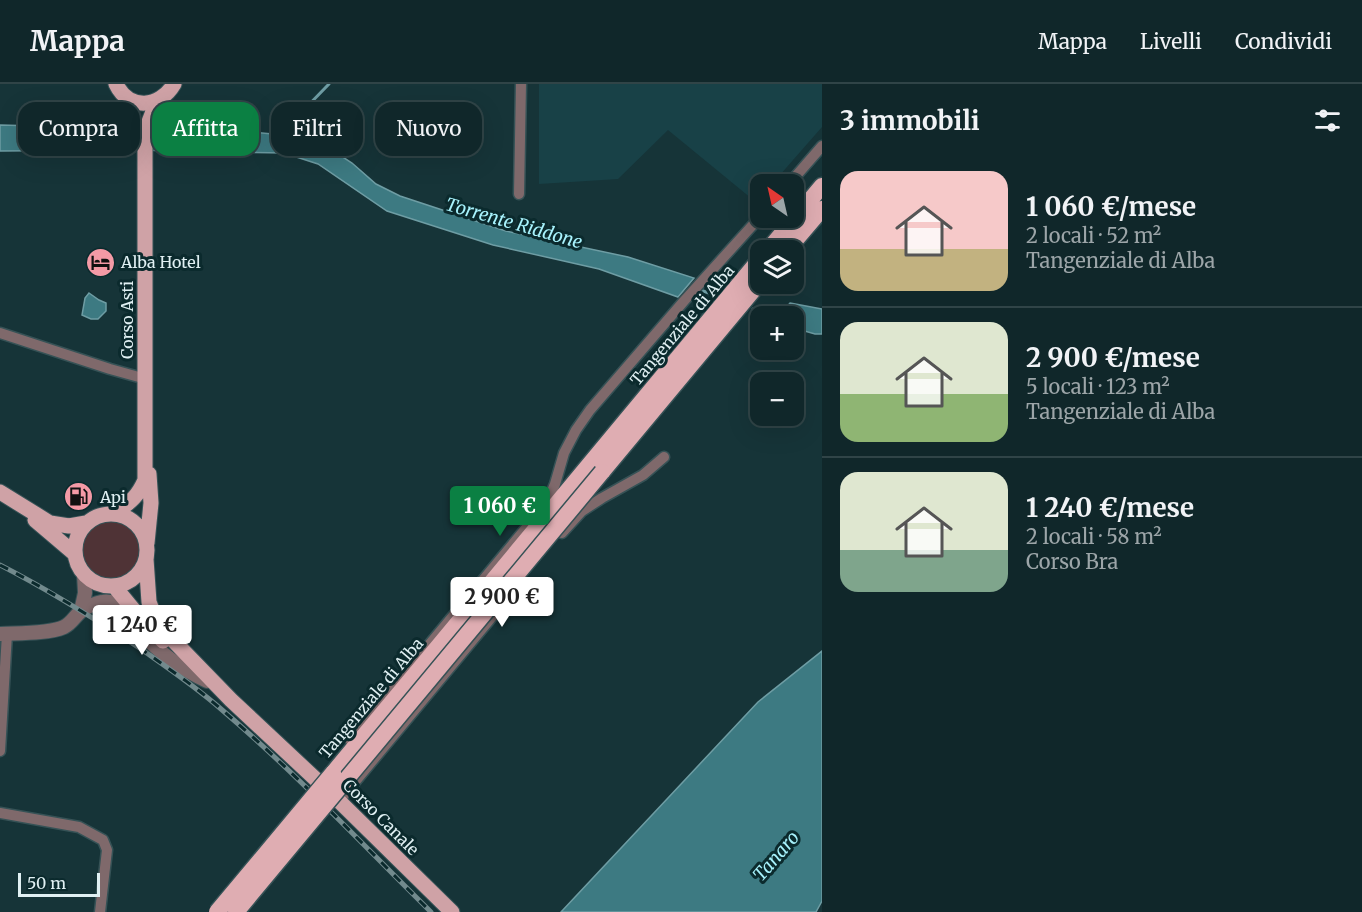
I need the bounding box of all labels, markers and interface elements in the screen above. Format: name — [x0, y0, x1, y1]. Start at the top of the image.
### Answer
text: Mappa — [30, 23, 125, 59]
text: Mappa — [1038, 28, 1107, 55]
text: Livelli — [1140, 28, 1202, 55]
text: Condividi — [1235, 28, 1332, 55]
chip: Compra — [18, 102, 140, 156]
chip: Affitta — [152, 102, 259, 156]
chip: Filtri — [271, 102, 363, 156]
chip: Nuovo — [375, 102, 482, 156]
text: 3 immobili — [840, 104, 980, 137]
icon: filters — [1311, 104, 1344, 137]
north arrow — [750, 174, 804, 228]
map controls — [750, 174, 804, 426]
text: 1 060 €/mese — [1026, 190, 1196, 223]
water label: Torrente Riddone — [443, 192, 585, 254]
icon: home — [888, 195, 960, 267]
text: 2 locali · 52 m² — [1026, 223, 1161, 248]
button: layers — [750, 240, 804, 294]
hotel icon: Alba Hotel — [84, 246, 116, 278]
text: Tangenziale di Alba — [1026, 248, 1215, 273]
place label: Alba Hotel — [120, 252, 201, 272]
street label: Tangenziale di Alba — [626, 260, 739, 389]
street label: Corso Asti — [117, 281, 137, 359]
button: + — [750, 306, 804, 360]
text: 2 900 €/mese — [1026, 341, 1200, 374]
icon: home — [888, 346, 960, 418]
button: − — [750, 372, 804, 426]
text: 5 locali · 123 m² — [1026, 374, 1170, 399]
text: Tangenziale di Alba — [1026, 399, 1215, 424]
fuel station icon: Api — [63, 481, 95, 513]
pin: 1 060 € — [445, 486, 555, 537]
place label: Api — [99, 487, 126, 507]
text: 1 240 €/mese — [1026, 491, 1194, 524]
text: 1 060 € — [464, 493, 536, 518]
icon: home — [888, 496, 960, 568]
text: 2 locali · 58 m² — [1026, 524, 1162, 549]
text: Corso Bra — [1026, 549, 1118, 574]
pin: 2 900 € — [447, 577, 557, 628]
text: 2 900 € — [465, 584, 540, 609]
pin: 1 240 € — [87, 605, 197, 656]
text: 1 240 € — [107, 612, 177, 637]
street label: Tangenziale di Alba — [315, 633, 428, 762]
street label: Corso Canale — [339, 775, 423, 859]
water label: Tanaro — [748, 826, 804, 886]
scale bar — [18, 870, 100, 898]
text: 50 m — [27, 873, 66, 893]

